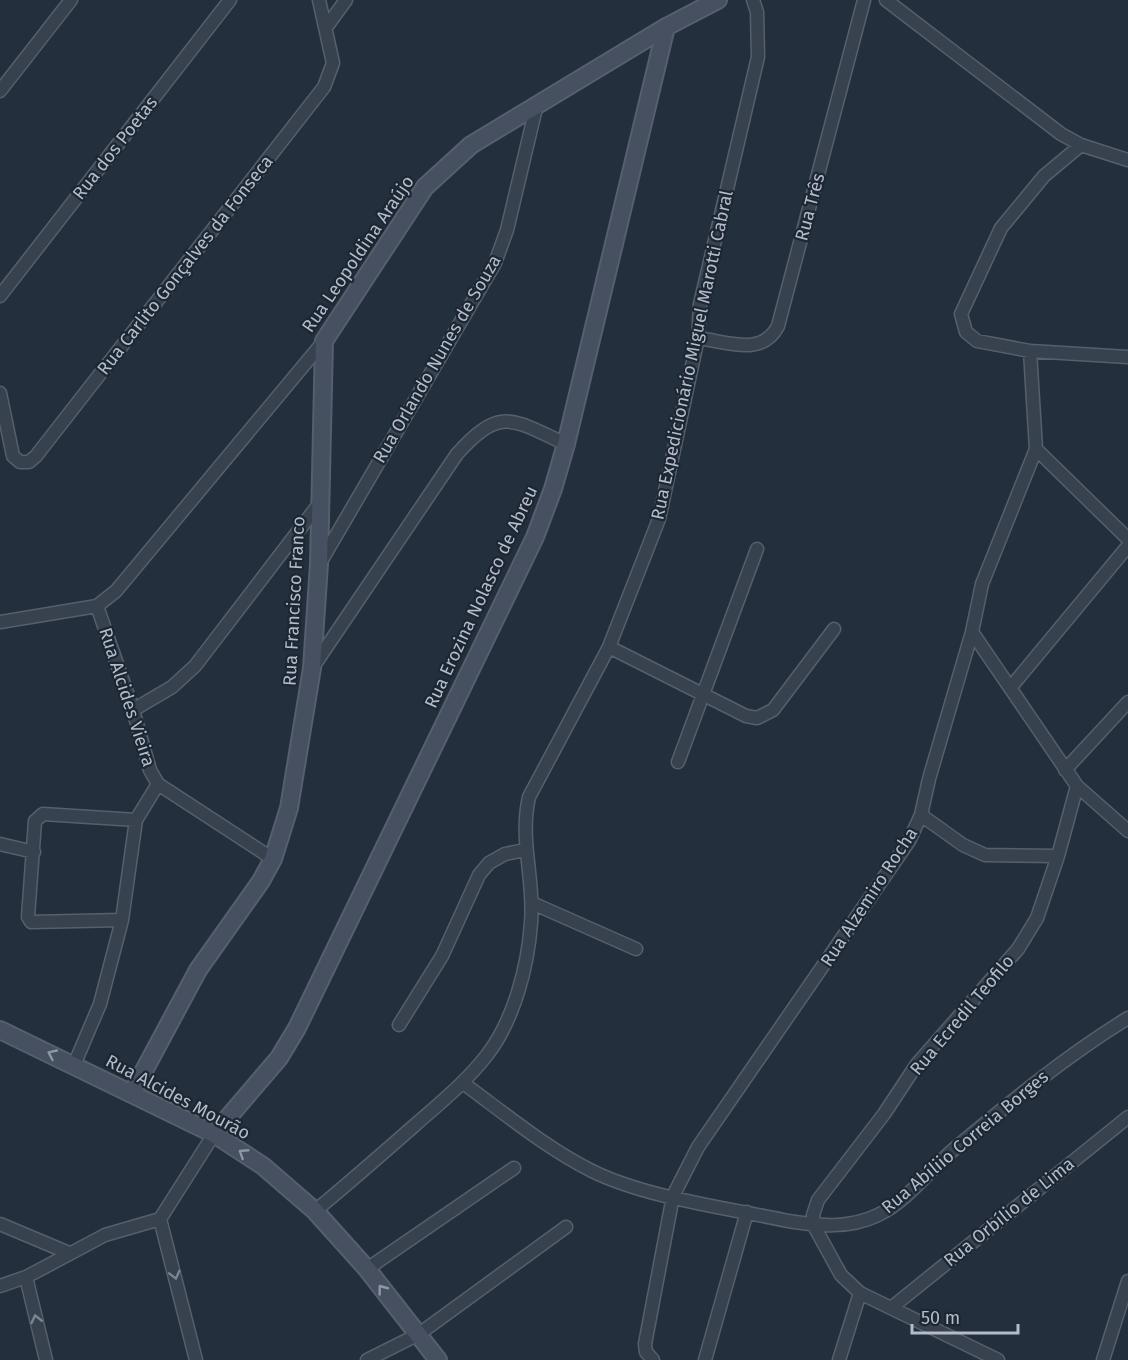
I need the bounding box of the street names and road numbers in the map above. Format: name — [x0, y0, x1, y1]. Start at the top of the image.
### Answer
street label: Rua dos Poetas — [68, 92, 162, 204]
street label: Rua Carlito Gonçalves da Fonseca — [92, 151, 278, 379]
street label: Rua Leopoldina Araújo — [297, 171, 419, 337]
street label: Rua Três — [790, 171, 830, 243]
street label: Rua Expedicionário Miguel Marotti Cabral — [646, 188, 738, 522]
street label: Rua Orlando Nunes de Souza — [368, 251, 506, 467]
street label: Rua Erozina Nolasco de Abreu — [420, 482, 542, 712]
street label: Rua Francisco Franco — [279, 516, 309, 686]
street label: Rua Alcides Vieira — [94, 625, 160, 769]
street label: Rua Alzemiro Rocha — [816, 823, 922, 971]
street label: Rua Ecredil Teofilo — [905, 950, 1019, 1080]
street label: Rua Alcides Mourão — [102, 1050, 254, 1144]
street label: Rua Abíliio Correia Borges — [877, 1066, 1053, 1218]
street label: Rua Orbílio de Lima — [939, 1153, 1079, 1271]

